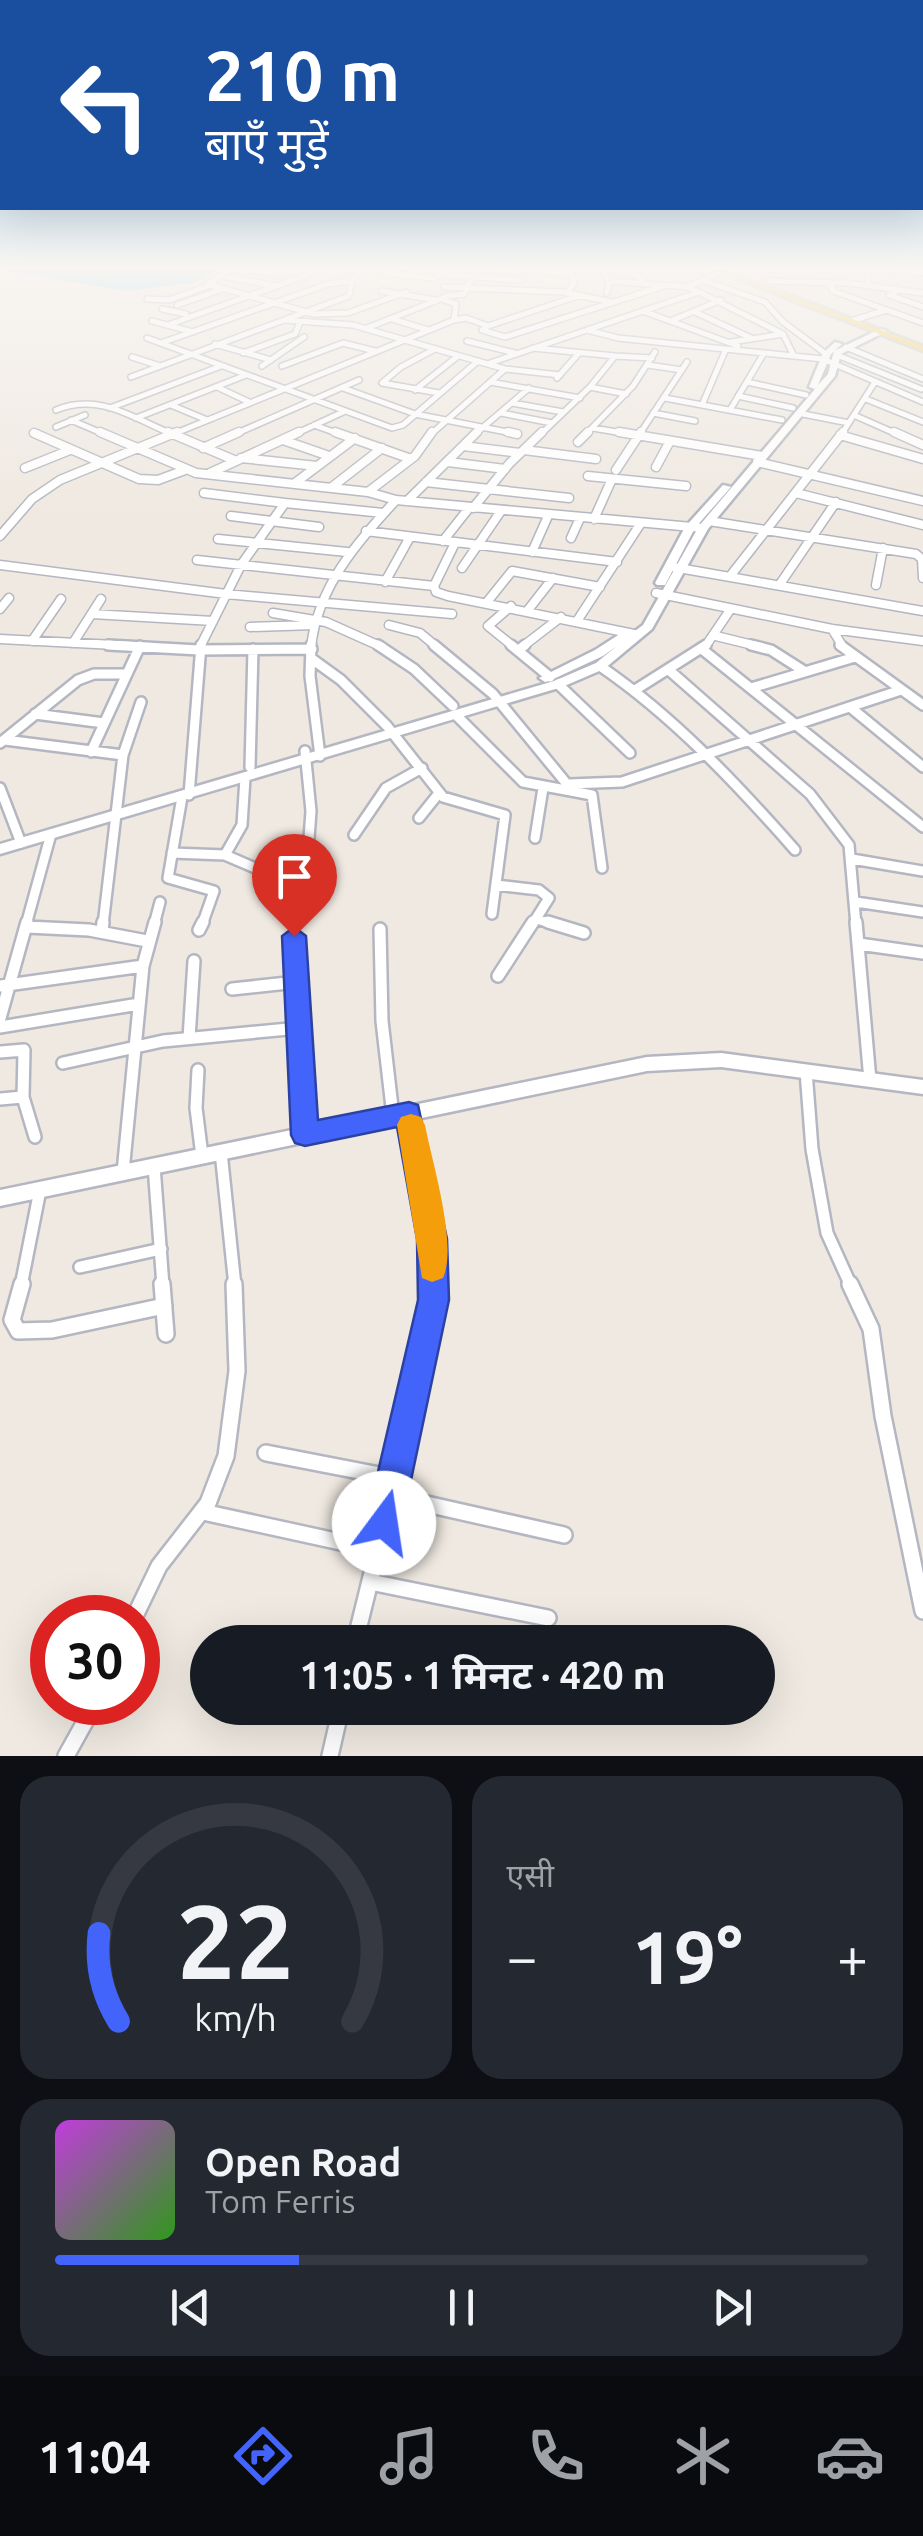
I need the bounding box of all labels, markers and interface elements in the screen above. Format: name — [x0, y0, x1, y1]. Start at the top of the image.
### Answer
text: 210 m — [205, 36, 400, 114]
icon: left — [40, 40, 170, 170]
text: बाएँ मुड़ें — [205, 118, 329, 169]
pin — [252, 834, 337, 937]
icon: arrive — [267, 849, 322, 904]
position arrow — [332, 1471, 436, 1575]
speed limit sign: 30 — [30, 1595, 160, 1725]
text: 11:05 · 1 मिनट · 420 m — [299, 1654, 666, 1696]
text: एसी — [507, 1857, 554, 1893]
text: 22 — [177, 1882, 294, 1999]
text: 19° — [632, 1914, 743, 1998]
text: − — [507, 1926, 538, 1987]
text: + — [837, 1926, 868, 1987]
text: km/h — [194, 1998, 277, 2038]
text: Open Road — [205, 2141, 401, 2183]
text: Tom Ferris — [205, 2183, 355, 2219]
icon: previous — [163, 2280, 218, 2335]
icon: pause — [434, 2280, 489, 2335]
icon: next — [705, 2280, 760, 2335]
icon: directions — [228, 2421, 298, 2491]
icon: music — [374, 2421, 444, 2491]
icon: phone — [521, 2421, 591, 2491]
icon: climate — [668, 2421, 738, 2491]
icon: car — [815, 2421, 885, 2491]
text: 11:04 — [38, 2431, 151, 2482]

